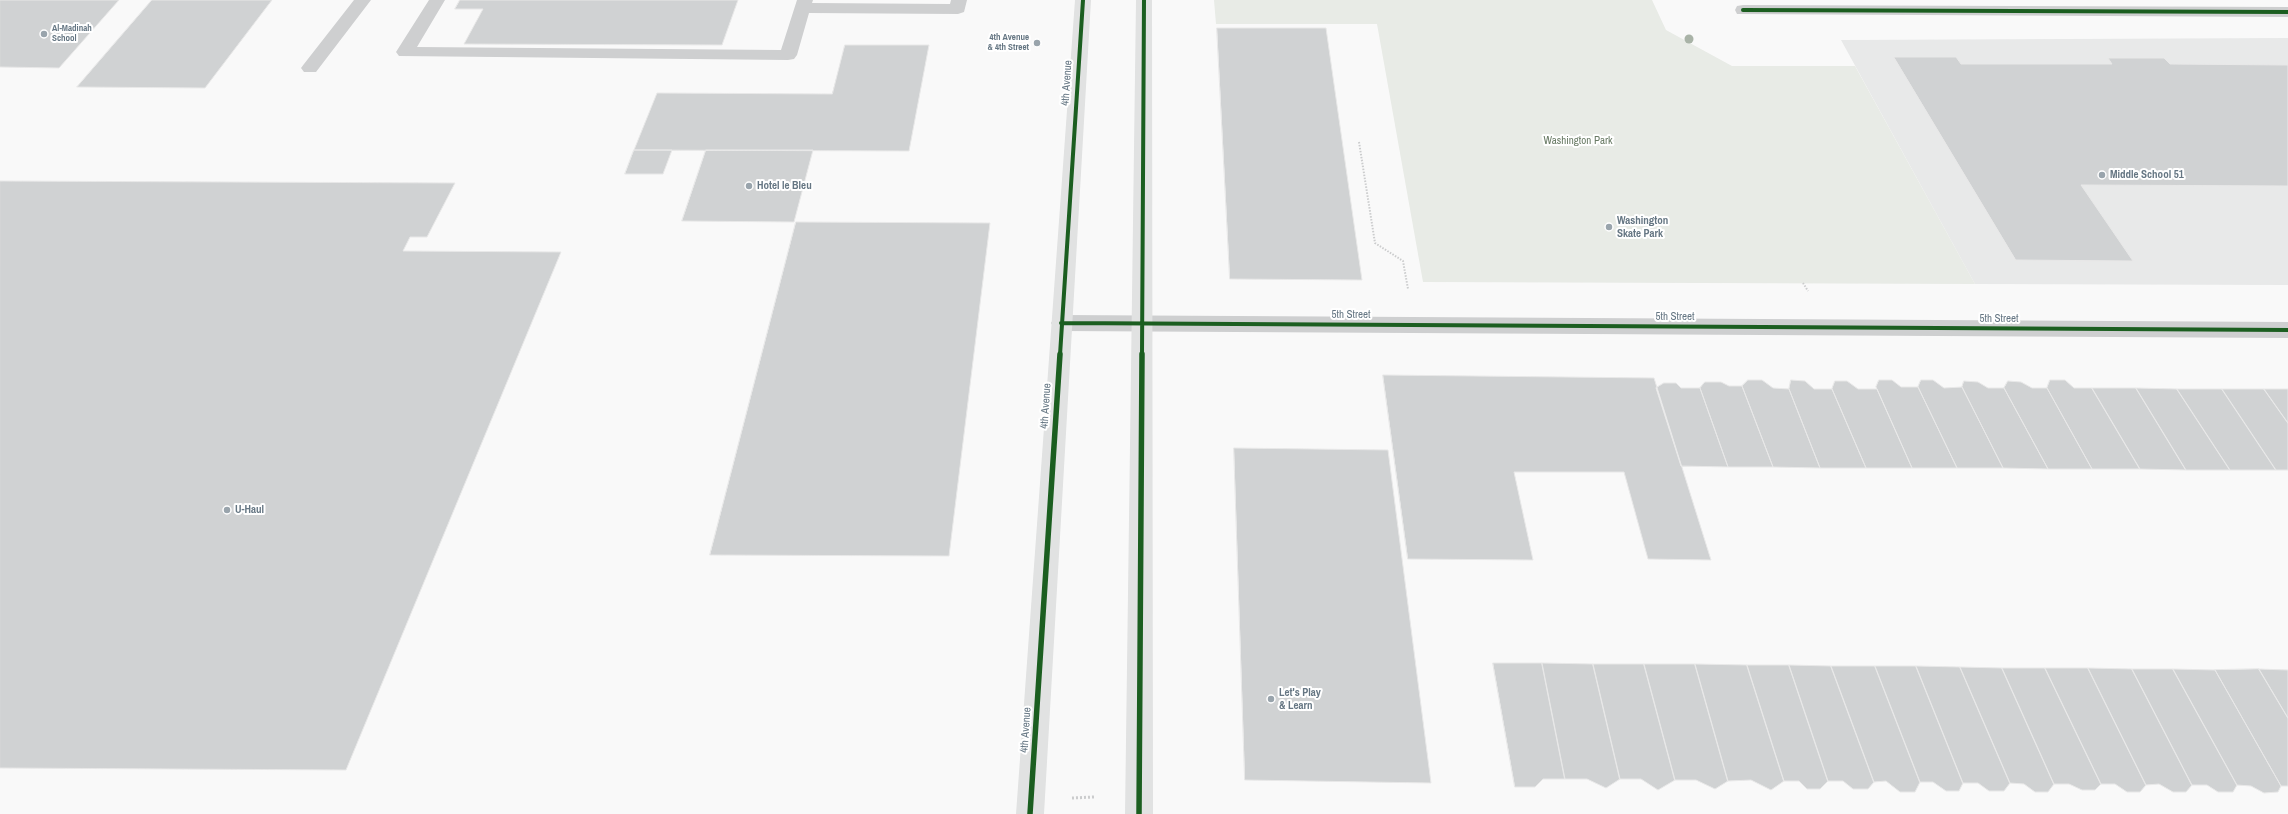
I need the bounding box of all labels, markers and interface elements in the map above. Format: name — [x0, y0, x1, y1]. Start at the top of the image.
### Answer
place label: Al-Madinah School — [52, 24, 92, 45]
marker: Al-Madinah School — [39, 29, 49, 39]
place label: 4th Avenue & 4th Street — [988, 33, 1029, 54]
marker: 4th Avenue & 4th Street — [1032, 38, 1042, 48]
street label: 4th Avenue — [1059, 60, 1075, 106]
park label: Washington Park — [1544, 134, 1612, 148]
place label: Middle School 51 — [2110, 168, 2184, 182]
marker: Middle School 51 — [2097, 170, 2107, 180]
place label: Hotel le Bleu — [757, 179, 812, 193]
marker: Hotel le Bleu — [744, 181, 754, 191]
place label: Washington Skate Park — [1617, 214, 1668, 240]
marker: Washington Skate Park — [1604, 222, 1614, 232]
street label: 5th Street — [1331, 308, 1371, 322]
street label: 5th Street — [1655, 310, 1695, 324]
street label: 5th Street — [1979, 312, 2019, 326]
street label: 4th Avenue — [1038, 383, 1054, 429]
place label: U-Haul — [235, 503, 264, 517]
marker: U-Haul — [222, 505, 232, 515]
place label: Let's Play & Learn — [1279, 686, 1321, 712]
marker: Let's Play & Learn — [1266, 694, 1276, 704]
street label: 4th Avenue — [1018, 707, 1034, 753]

